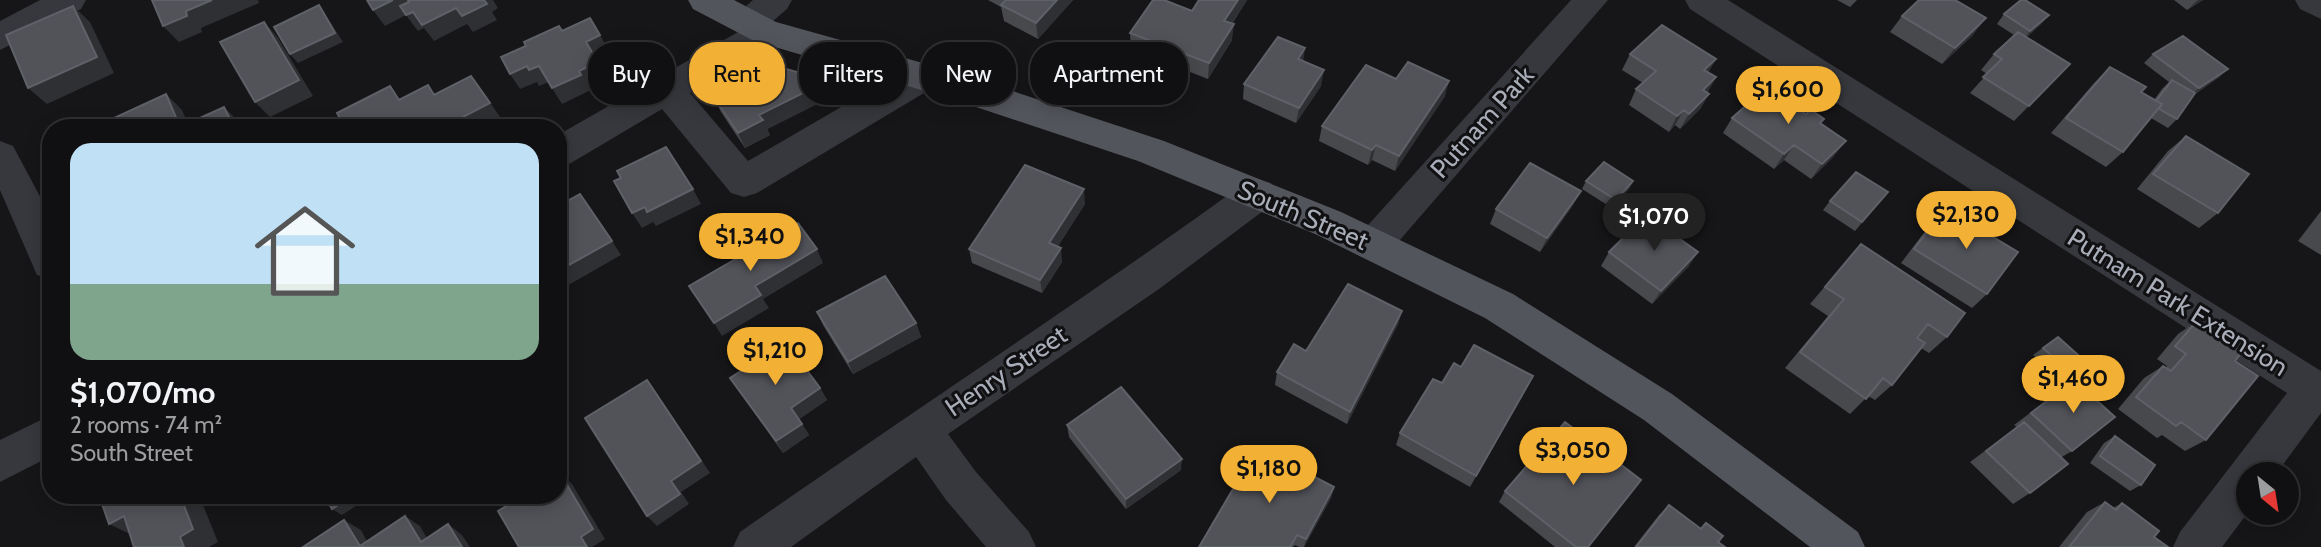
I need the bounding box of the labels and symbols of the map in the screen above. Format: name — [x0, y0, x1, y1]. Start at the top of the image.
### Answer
street label: Putnam Park — [1423, 59, 1541, 185]
pin: $1,600 — [1731, 66, 1845, 126]
street label: South Street — [1233, 173, 1373, 257]
pin: $2,130 — [1909, 191, 2023, 251]
pin: $1,070 — [1597, 194, 1711, 253]
pin: $1,340 — [693, 214, 807, 273]
street label: Putnam Park Extension — [2062, 221, 2294, 383]
street label: Henry Street — [939, 319, 1073, 423]
pin: $1,210 — [718, 328, 832, 387]
pin: $1,460 — [2016, 356, 2130, 415]
pin: $3,050 — [1516, 428, 1630, 487]
pin: $1,180 — [1212, 446, 1326, 505]
north arrow — [2236, 462, 2300, 525]

